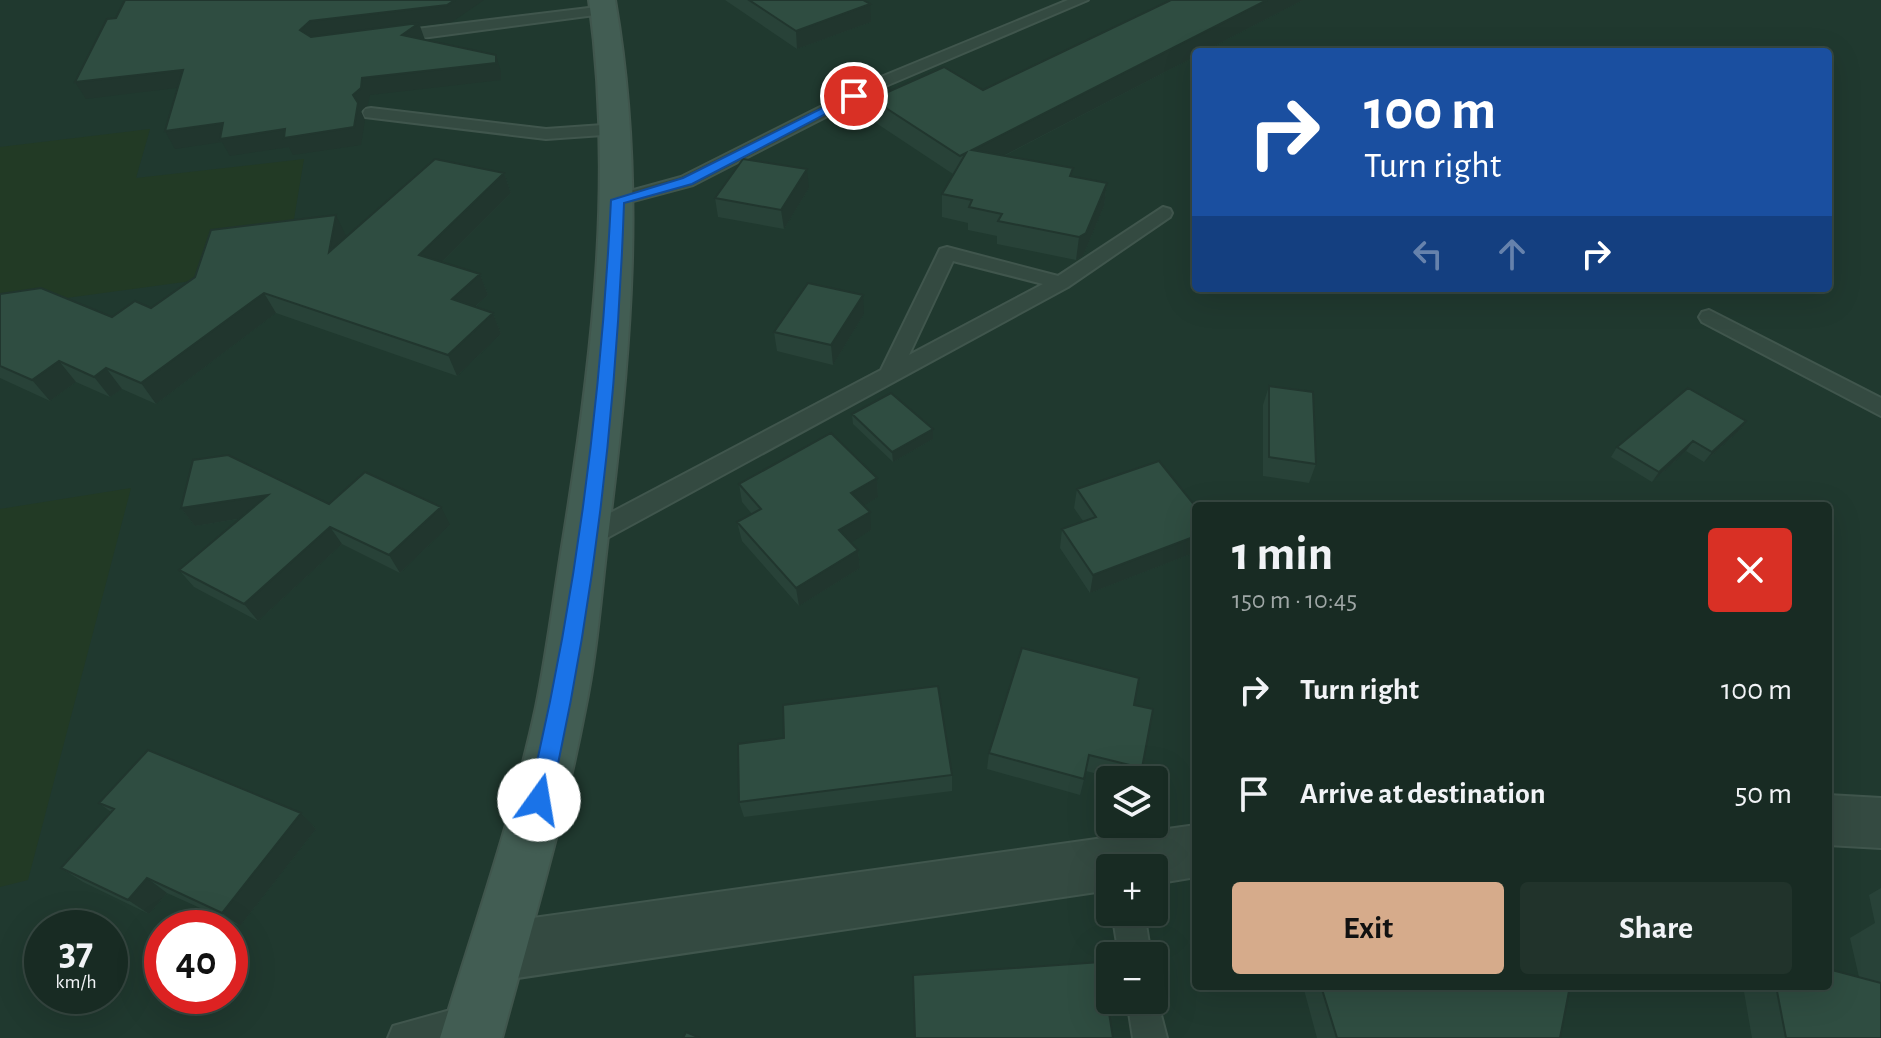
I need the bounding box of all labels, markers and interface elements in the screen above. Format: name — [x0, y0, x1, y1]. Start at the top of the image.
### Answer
pin — [820, 62, 888, 130]
icon: arrive — [832, 74, 876, 118]
icon: right — [1232, 80, 1336, 184]
text: 100 m — [1364, 83, 1496, 139]
text: Turn right — [1364, 148, 1501, 184]
icon: left — [1406, 232, 1450, 276]
icon: ahead — [1490, 232, 1534, 276]
icon: right — [1574, 232, 1618, 276]
button: close — [1708, 528, 1792, 612]
text: 1 min — [1232, 531, 1333, 579]
text: 150 m · 10:45 — [1232, 587, 1357, 613]
icon: right — [1232, 668, 1276, 712]
text: Turn right — [1300, 675, 1419, 705]
text: 100 m — [1721, 675, 1792, 705]
position arrow — [497, 758, 581, 842]
map controls — [1096, 766, 1168, 1014]
button: layers — [1096, 766, 1168, 838]
icon: arrive — [1232, 772, 1276, 816]
text: Arrive at destination — [1300, 779, 1546, 809]
text: 50 m — [1735, 779, 1792, 809]
button: + — [1096, 854, 1168, 926]
button: Exit — [1232, 882, 1504, 974]
button: Share — [1520, 882, 1792, 974]
speed limit sign: 40 — [144, 910, 248, 1014]
text: 37 — [59, 932, 93, 972]
button: − — [1096, 942, 1168, 1014]
text: km/h — [55, 972, 97, 992]

